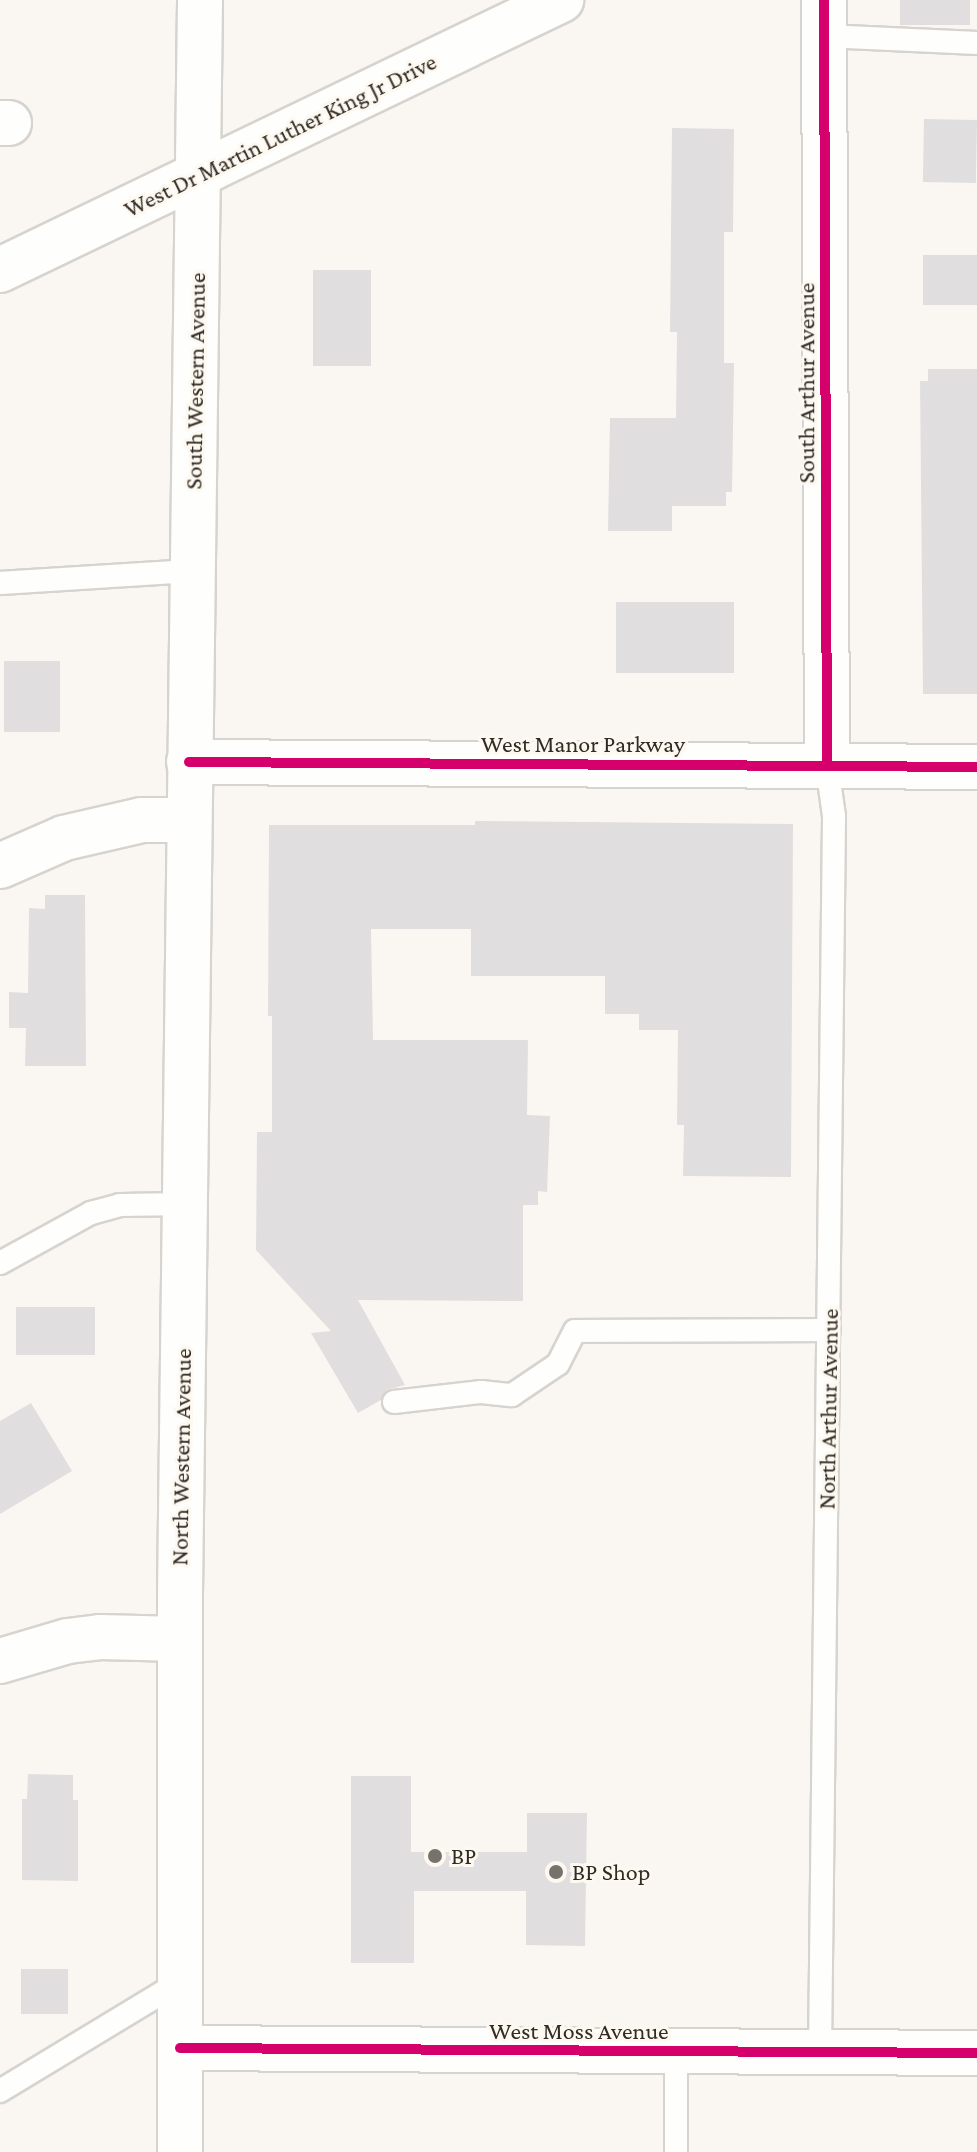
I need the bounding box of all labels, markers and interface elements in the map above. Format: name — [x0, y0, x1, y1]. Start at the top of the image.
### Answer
street label: West Dr Martin Luther King Jr Drive — [119, 47, 441, 223]
street label: South Western Avenue — [179, 272, 211, 490]
street label: South Arthur Avenue — [792, 283, 820, 483]
street label: West Manor Parkway — [481, 730, 685, 758]
street label: North Arthur Avenue — [812, 1308, 844, 1510]
street label: North Western Avenue — [165, 1348, 197, 1566]
place label: BP — [451, 1842, 476, 1870]
marker: BP — [426, 1847, 444, 1865]
place label: BP Shop — [572, 1858, 650, 1886]
marker: BP Shop — [547, 1863, 565, 1881]
street label: West Moss Avenue — [489, 2017, 669, 2045]

